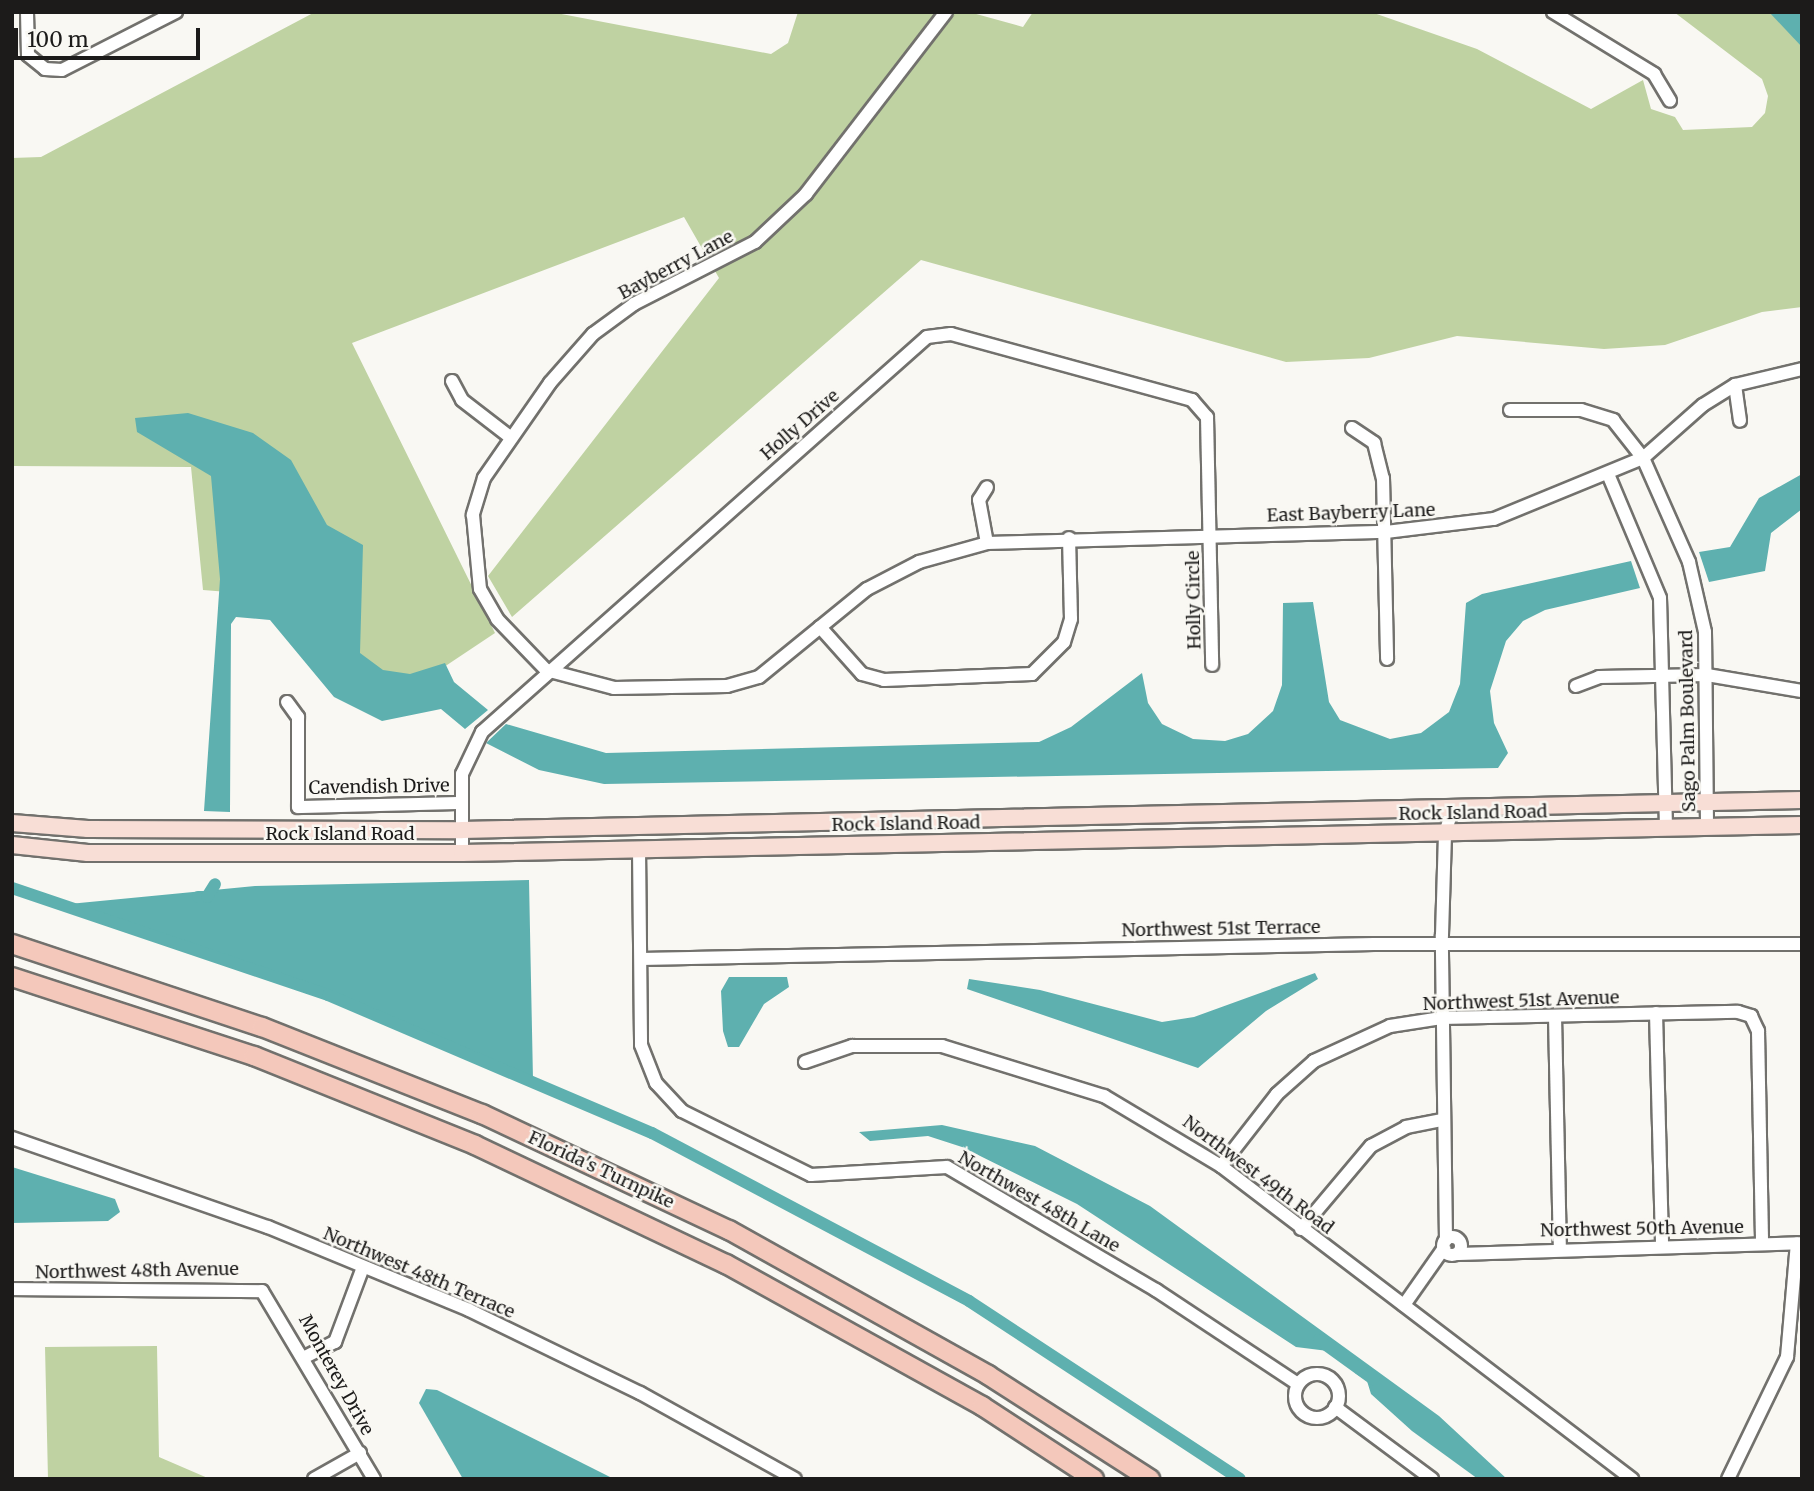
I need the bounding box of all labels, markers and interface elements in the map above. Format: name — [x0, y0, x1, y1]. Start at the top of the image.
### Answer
scale bar — [18, 14, 203, 58]
text: 100 m — [27, 26, 89, 53]
street label: Bayberry Lane — [615, 226, 737, 304]
street label: Holly Drive — [756, 385, 844, 465]
street label: East Bayberry Lane — [1266, 499, 1436, 527]
street label: Holly Circle — [1182, 550, 1206, 650]
street label: Sago Palm Boulevard — [1676, 630, 1700, 812]
street label: Cavendish Drive — [308, 775, 450, 799]
street label: Rock Island Road — [1398, 801, 1548, 825]
street label: Rock Island Road — [831, 812, 981, 836]
street label: Rock Island Road — [266, 823, 414, 845]
street label: Northwest 51st Terrace — [1121, 916, 1321, 942]
street label: Northwest 51st Avenue — [1422, 987, 1620, 1015]
street label: Northwest 49th Road — [1178, 1111, 1338, 1239]
street label: Florida's Turnpike — [525, 1127, 677, 1213]
street label: Northwest 48th Lane — [954, 1147, 1124, 1257]
street label: Northwest 50th Avenue — [1540, 1216, 1744, 1242]
street label: Northwest 48th Terrace — [320, 1223, 518, 1323]
street label: Northwest 48th Avenue — [35, 1258, 239, 1284]
street label: Monterey Drive — [294, 1311, 378, 1439]

